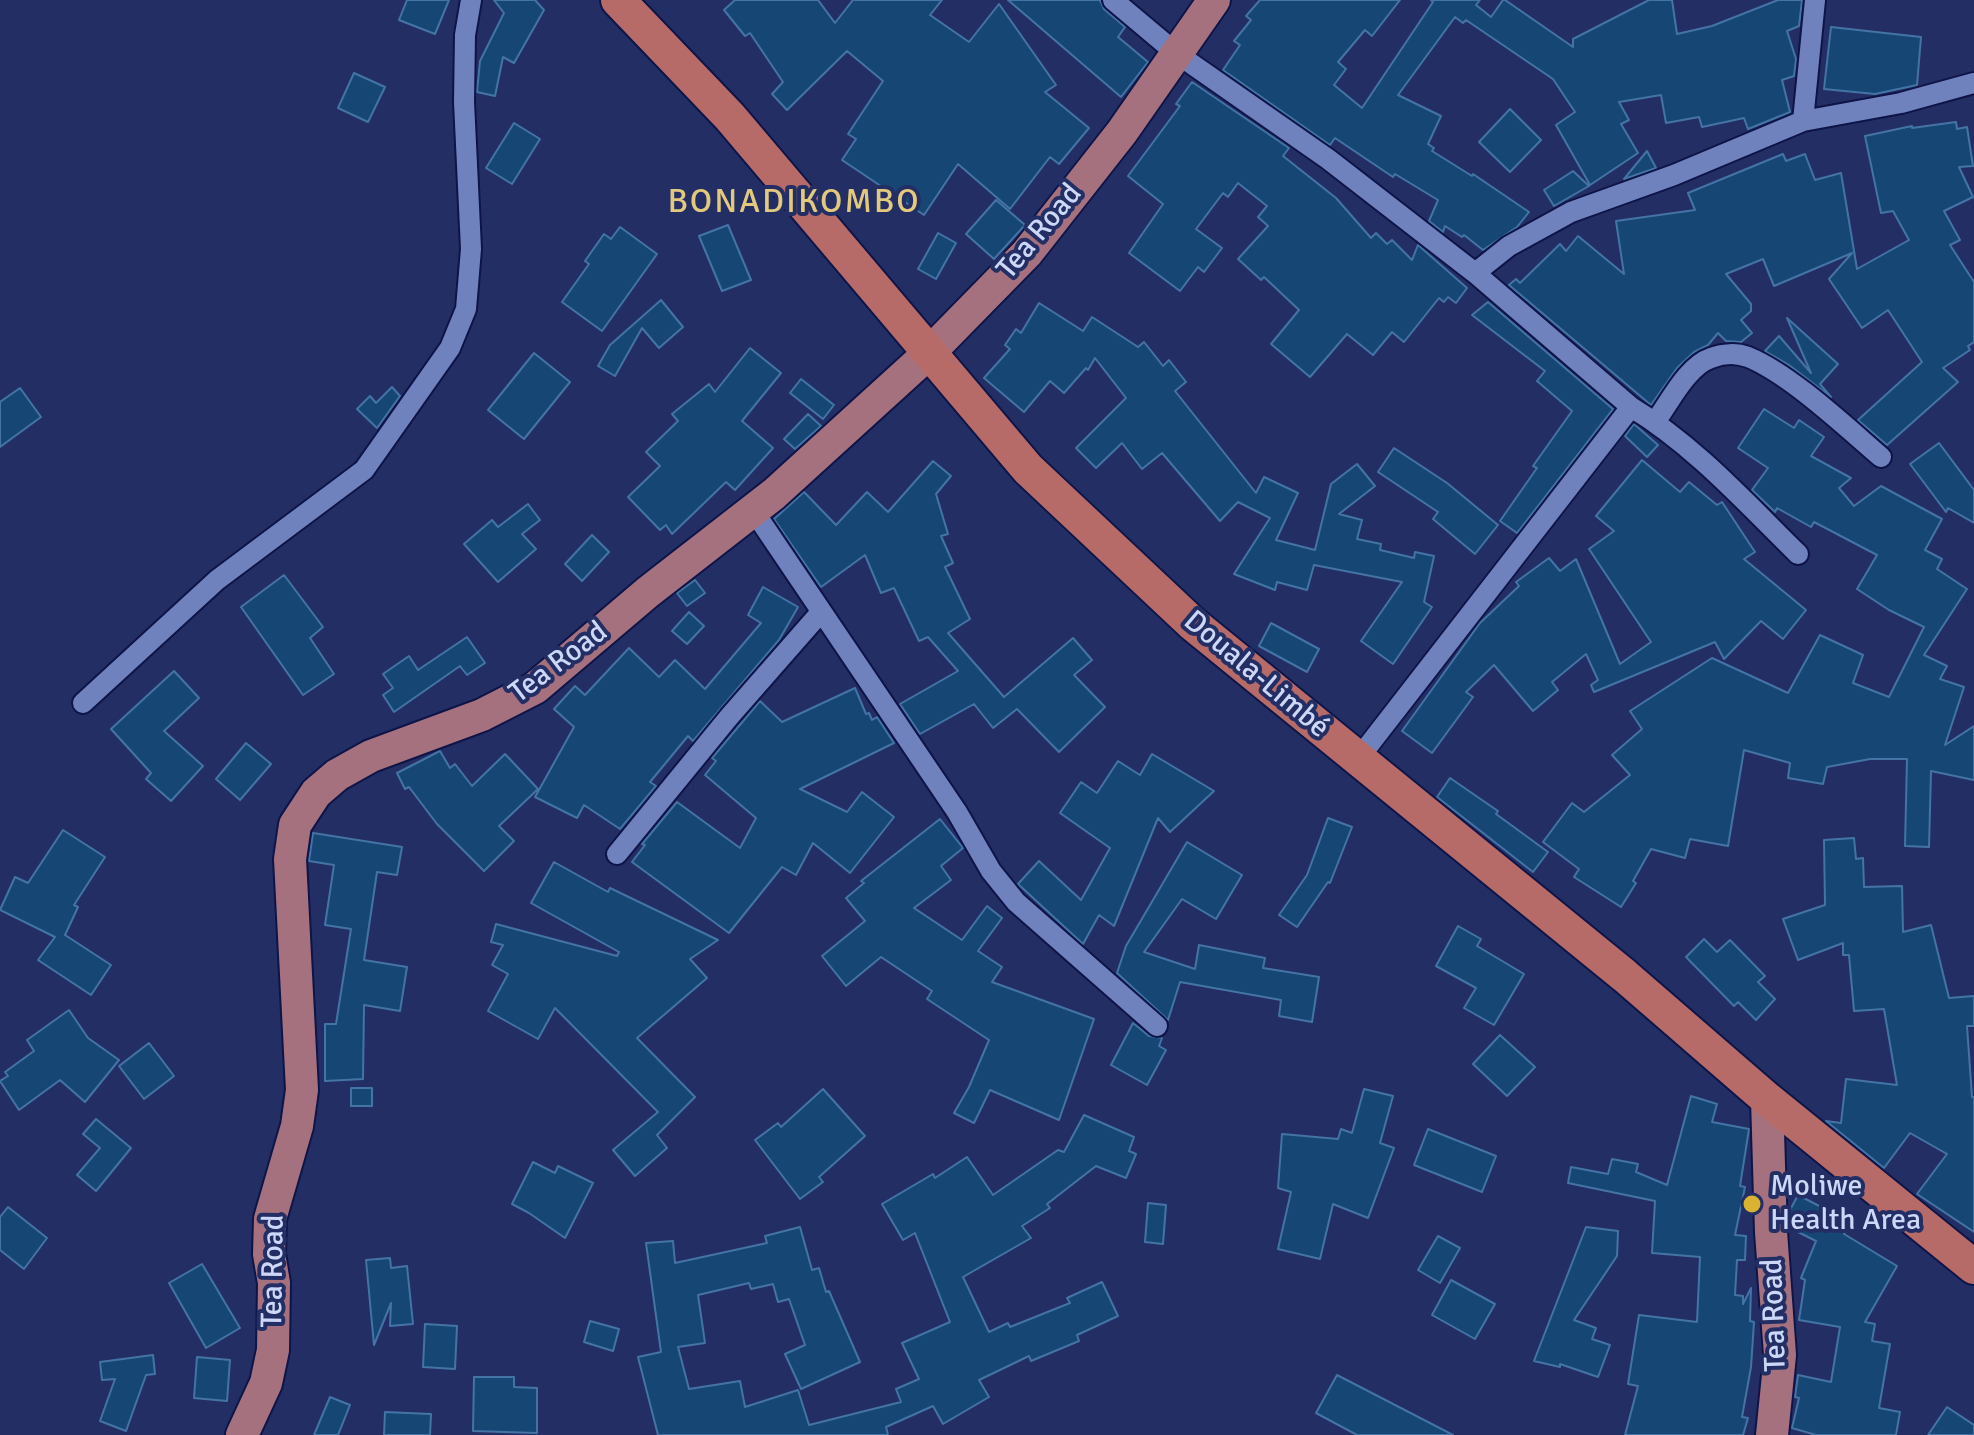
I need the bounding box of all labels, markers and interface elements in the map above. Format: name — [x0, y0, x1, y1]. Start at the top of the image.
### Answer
street label: Tea Road — [990, 177, 1090, 287]
district label: BONADIKOMBO — [667, 183, 921, 223]
street label: Douala-Limbé — [1176, 604, 1336, 746]
street label: Tea Road — [503, 615, 615, 711]
place label: Moliwe Health Area — [1770, 1169, 1921, 1240]
marker: Moliwe Health Area — [1741, 1193, 1763, 1215]
street label: Tea Road — [255, 1214, 293, 1328]
street label: Tea Road — [1755, 1258, 1795, 1372]

